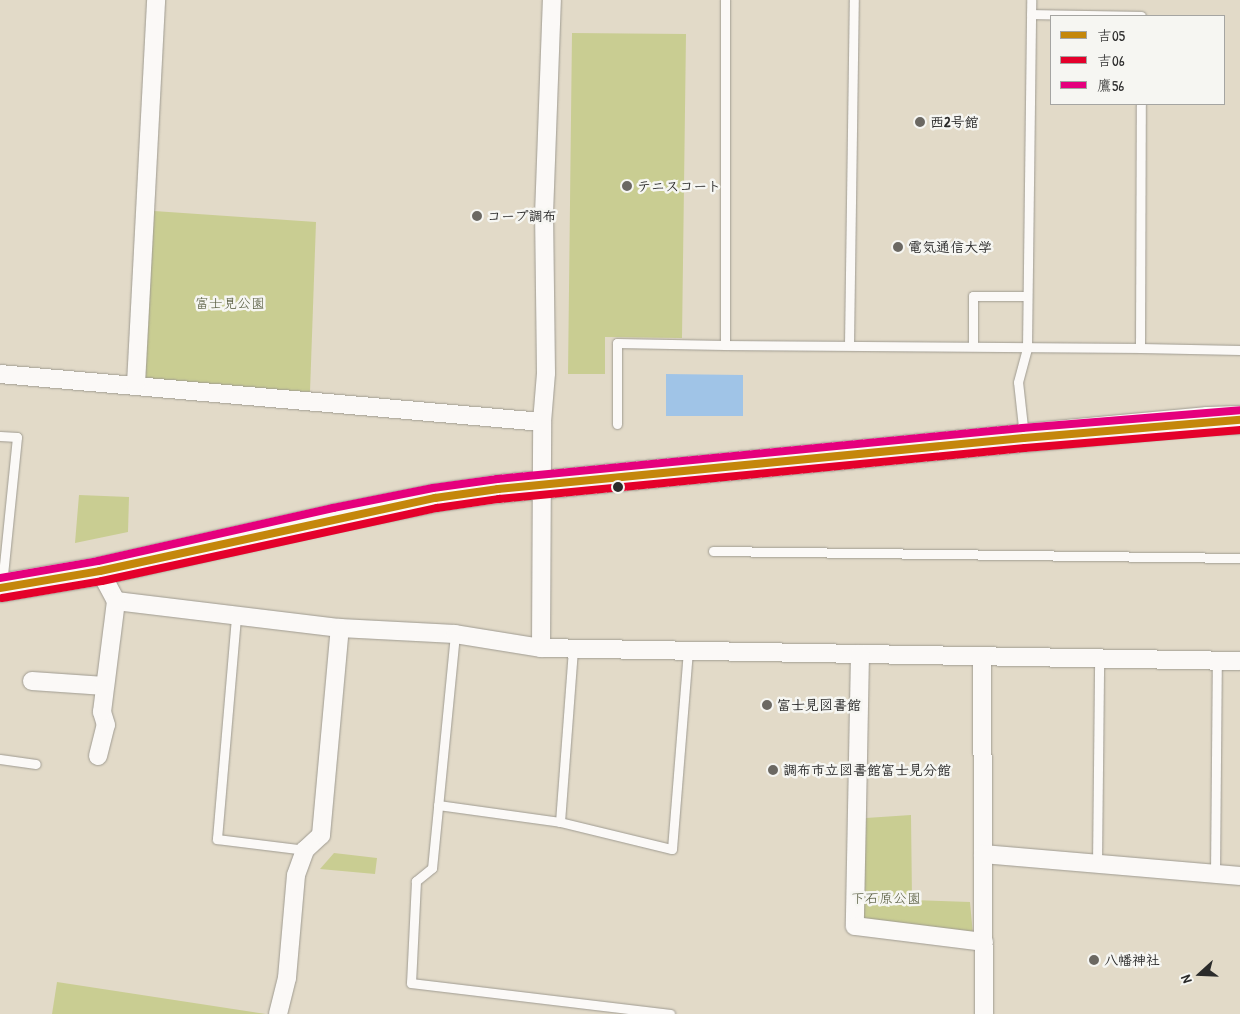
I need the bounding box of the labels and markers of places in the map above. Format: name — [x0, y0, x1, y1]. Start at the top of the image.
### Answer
place label: 西2号館 — [930, 114, 979, 130]
marker: 西2号館 — [914, 116, 926, 128]
place label: テニスコート — [637, 178, 721, 194]
marker: テニスコート — [621, 180, 633, 192]
place label: コープ調布 — [487, 208, 557, 224]
marker: コープ調布 — [471, 210, 483, 222]
place label: 電気通信大学 — [908, 239, 992, 255]
marker: 電気通信大学 — [892, 241, 904, 253]
unlabelled marker — [613, 482, 623, 492]
place label: 富士見図書館 — [777, 697, 861, 713]
marker: 富士見図書館 — [761, 699, 773, 711]
place label: 調布市立図書館富士見分館 — [783, 762, 951, 778]
marker: 調布市立図書館富士見分館 — [767, 764, 779, 776]
place label: 八幡神社 — [1104, 952, 1160, 968]
marker: 八幡神社 — [1088, 954, 1100, 966]

